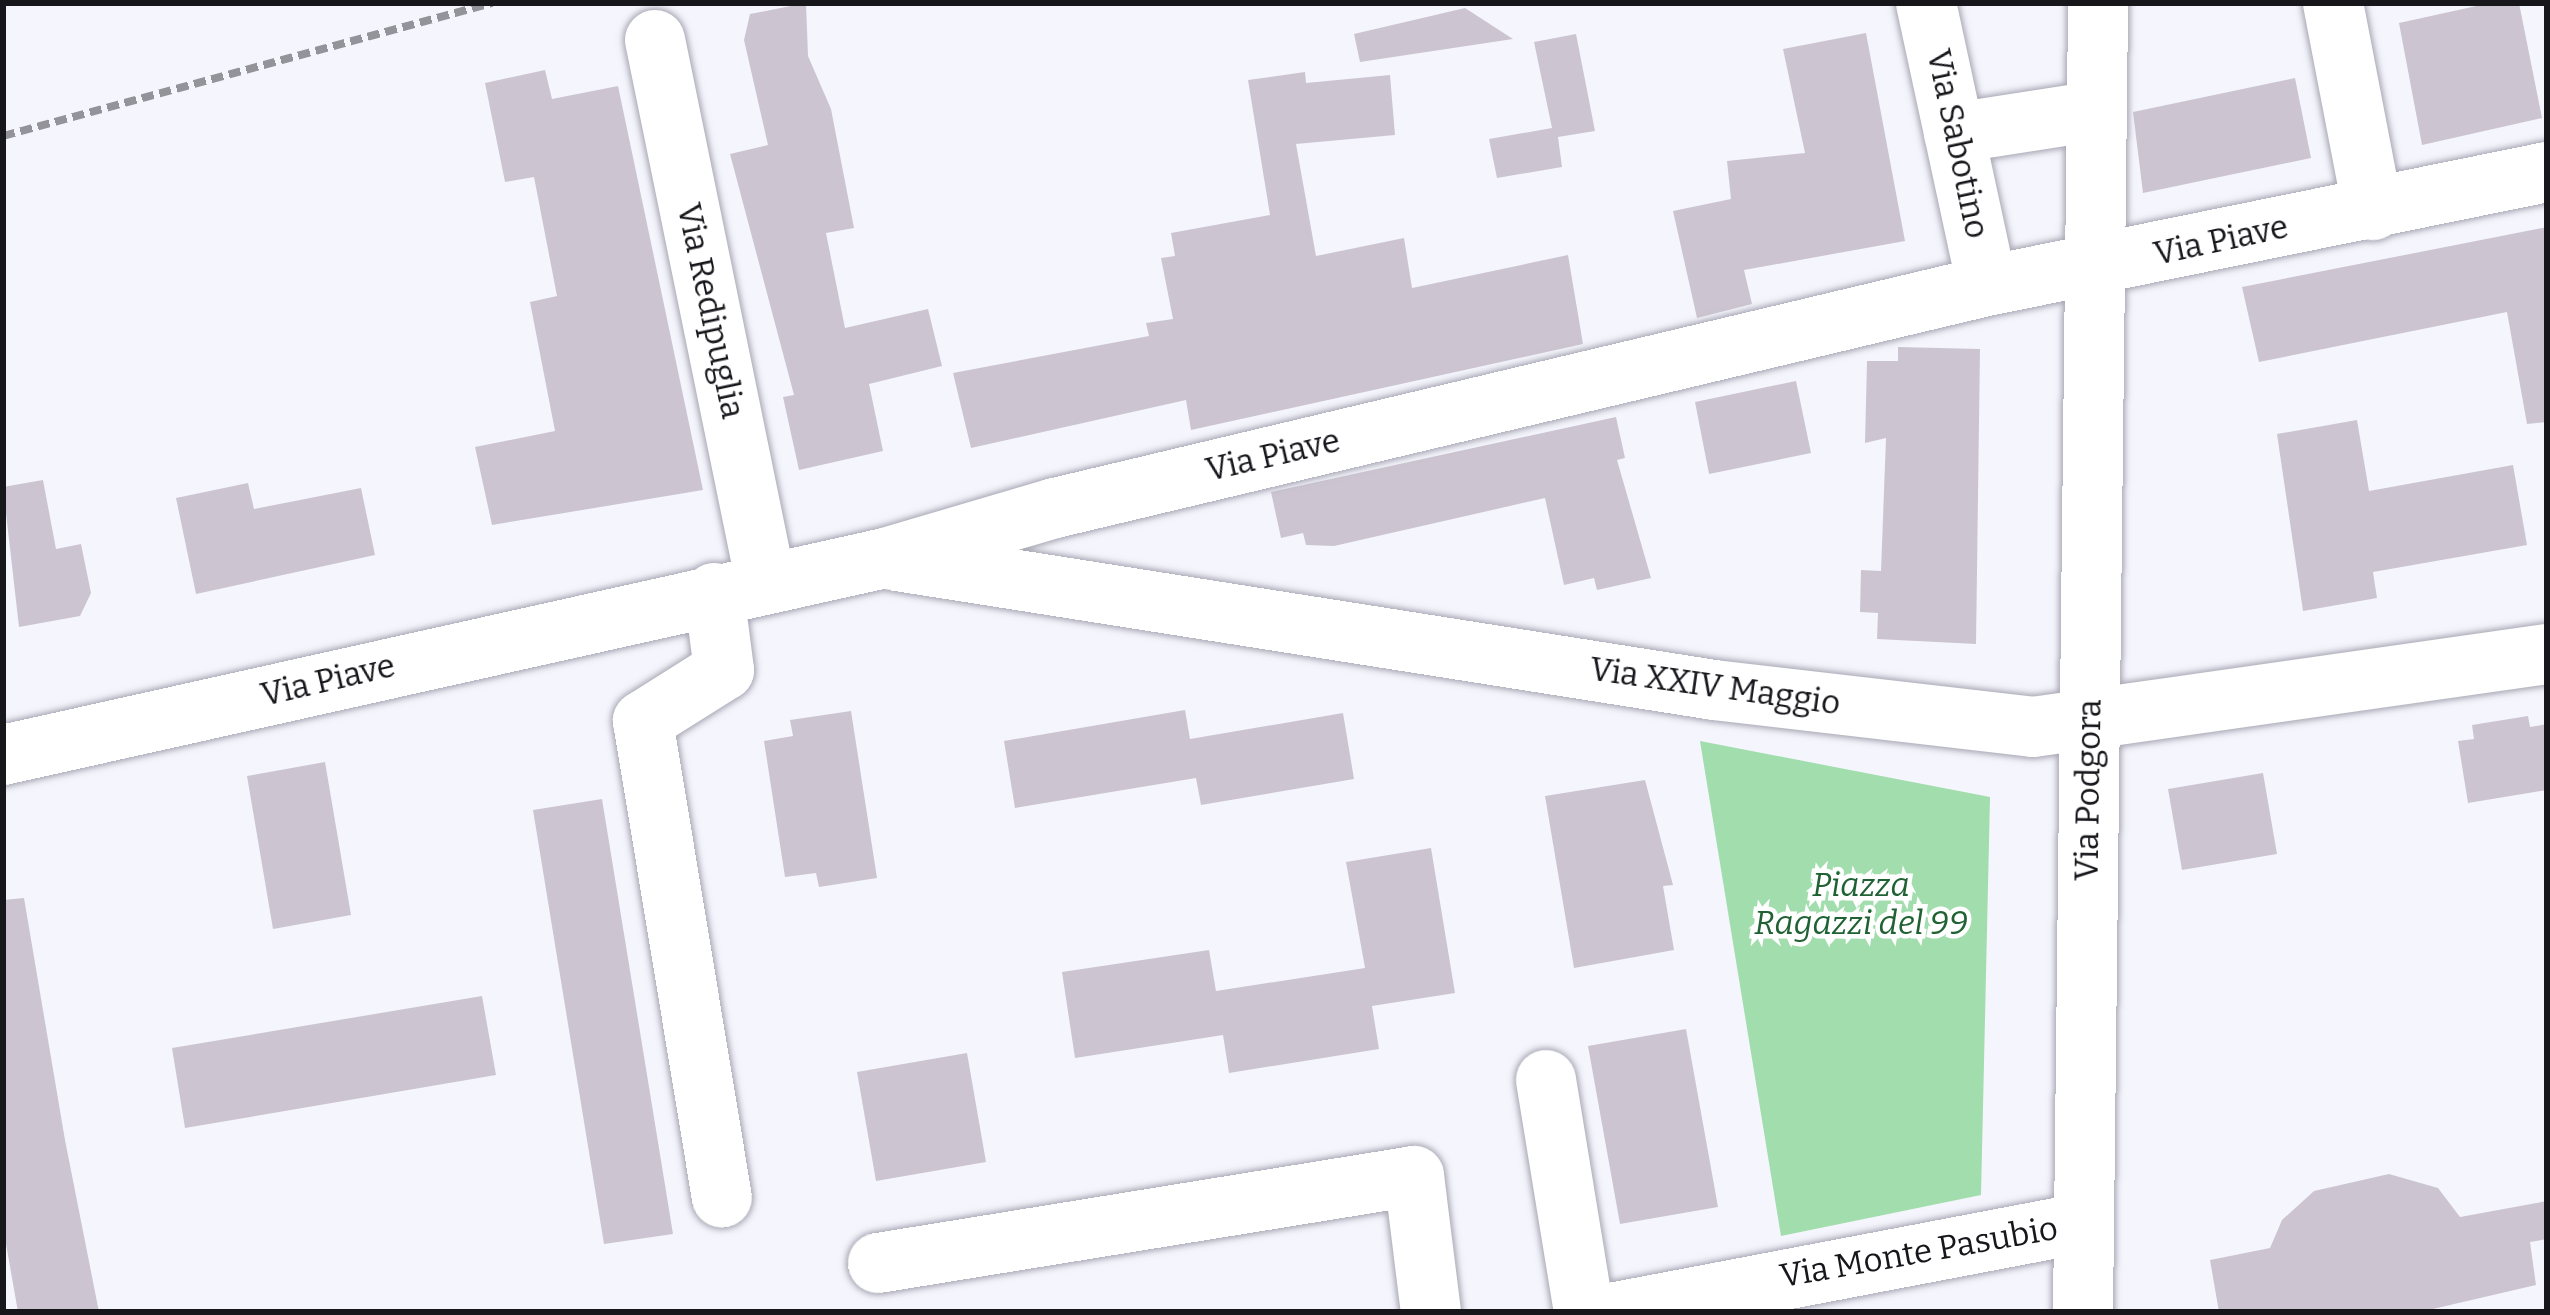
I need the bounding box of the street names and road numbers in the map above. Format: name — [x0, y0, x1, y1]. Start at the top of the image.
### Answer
street label: Via Sabotino — [1918, 46, 1996, 242]
street label: Via Redipuglia — [668, 200, 752, 422]
street label: Via Piave — [2150, 207, 2292, 275]
street label: Via Piave — [1202, 421, 1344, 491]
street label: Via Piave — [257, 646, 399, 716]
street label: Via XXIV Maggio — [1587, 650, 1843, 724]
street label: Via Podgora — [2068, 699, 2110, 881]
street label: Via Monte Pasubio — [1777, 1209, 2061, 1297]

